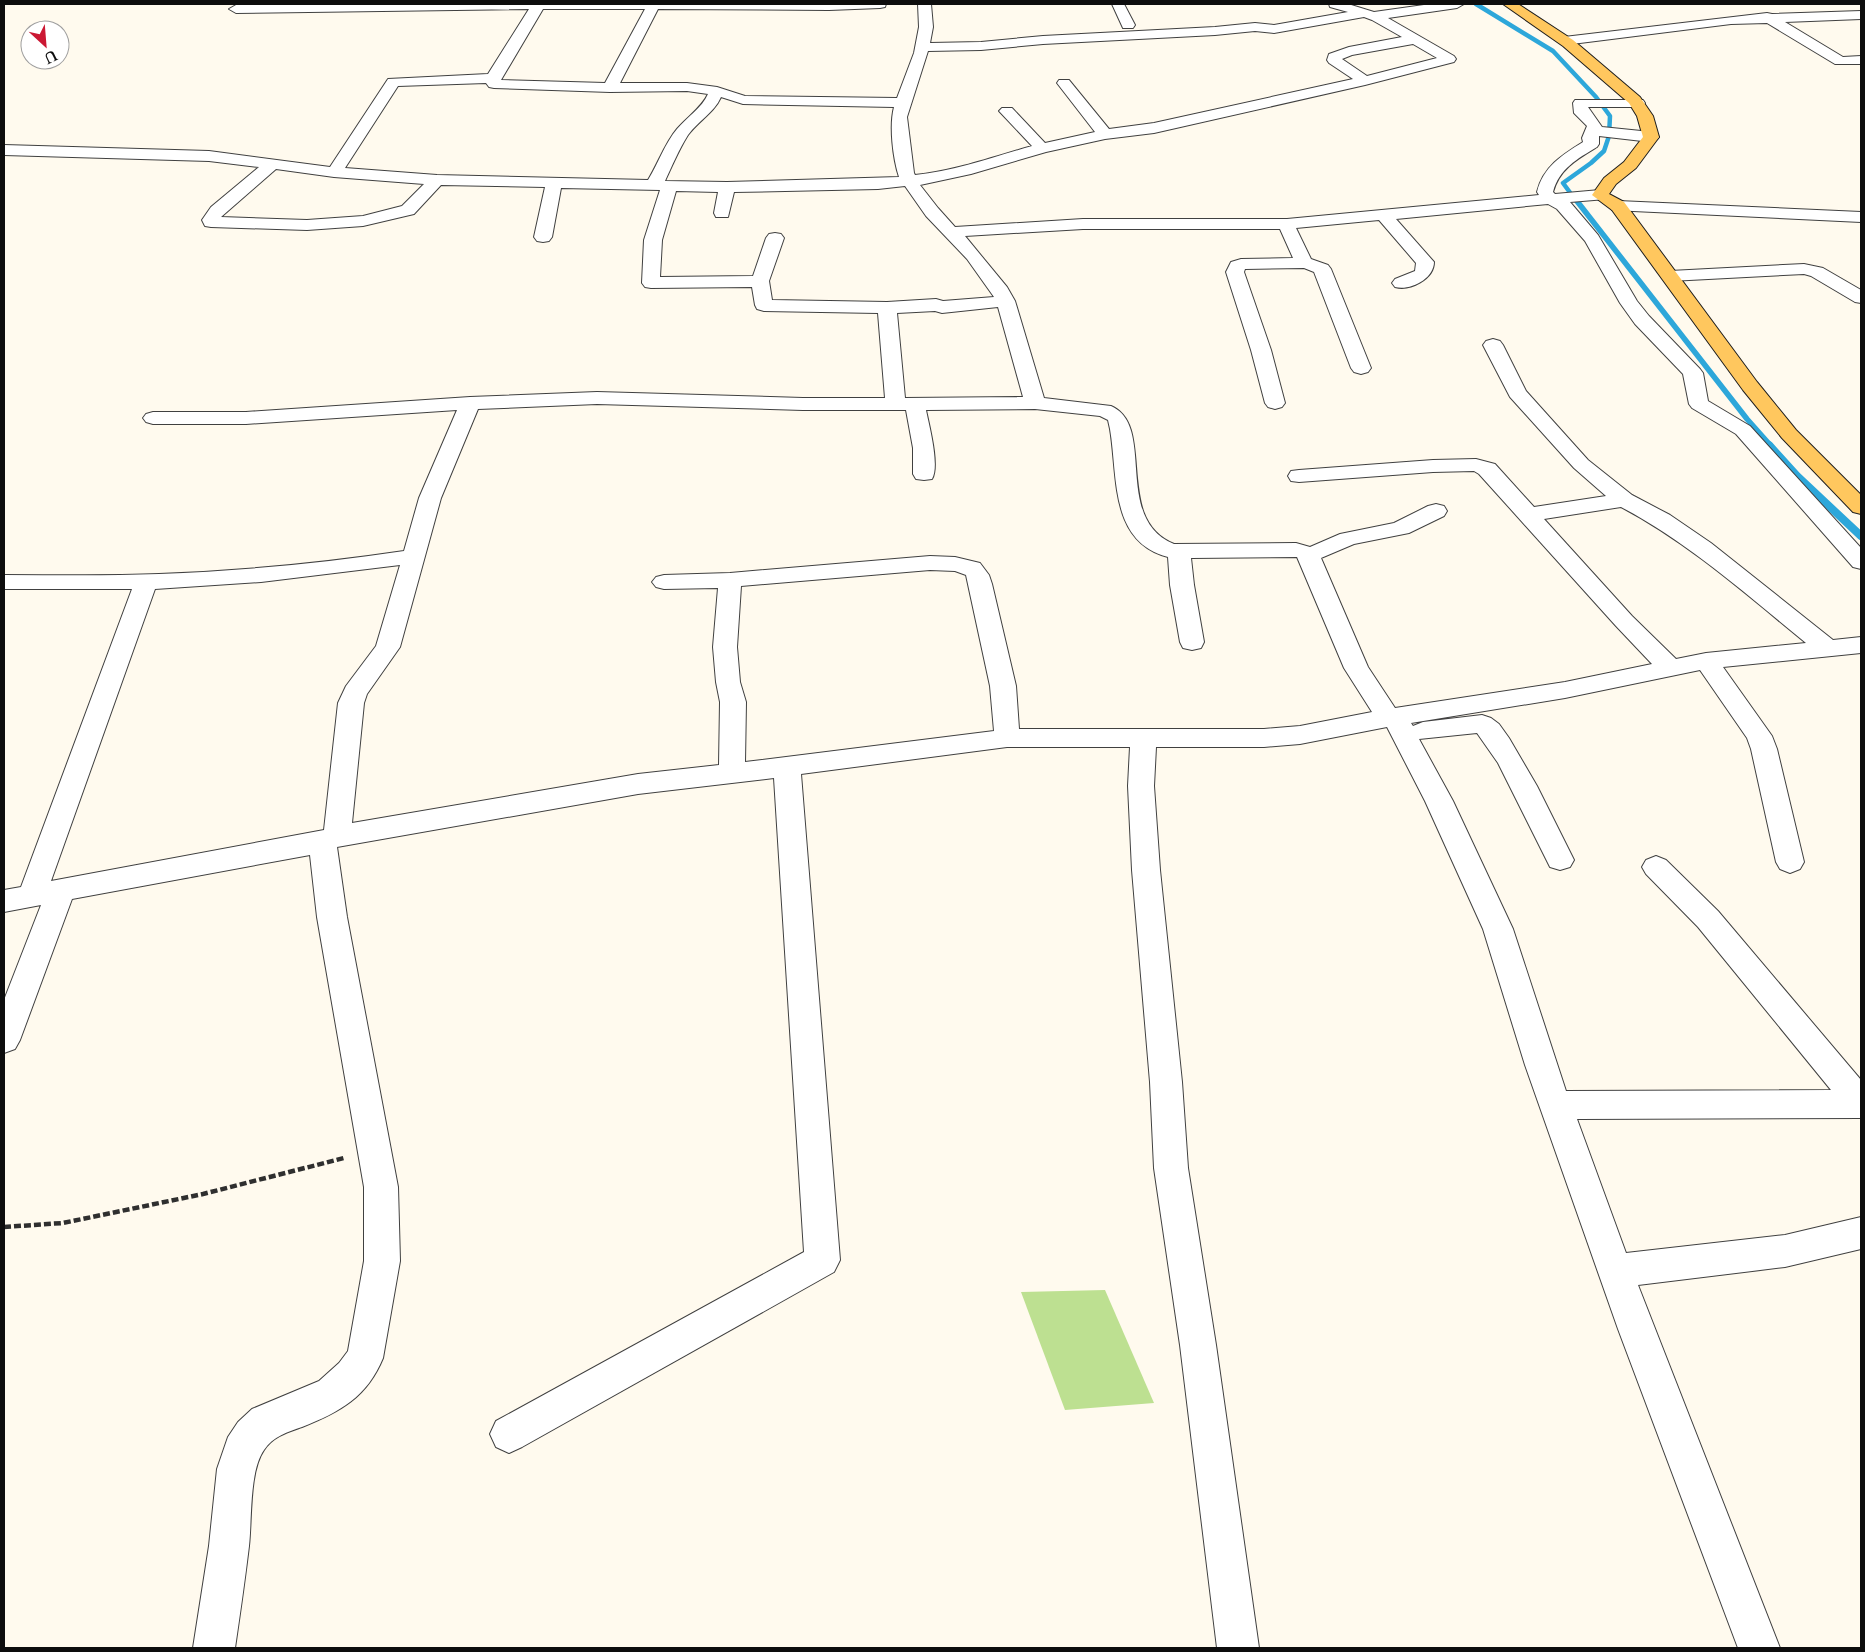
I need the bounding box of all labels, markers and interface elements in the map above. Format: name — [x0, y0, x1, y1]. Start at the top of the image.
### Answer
north arrow — [20, 20, 70, 70]
text: U — [41, 46, 60, 68]

